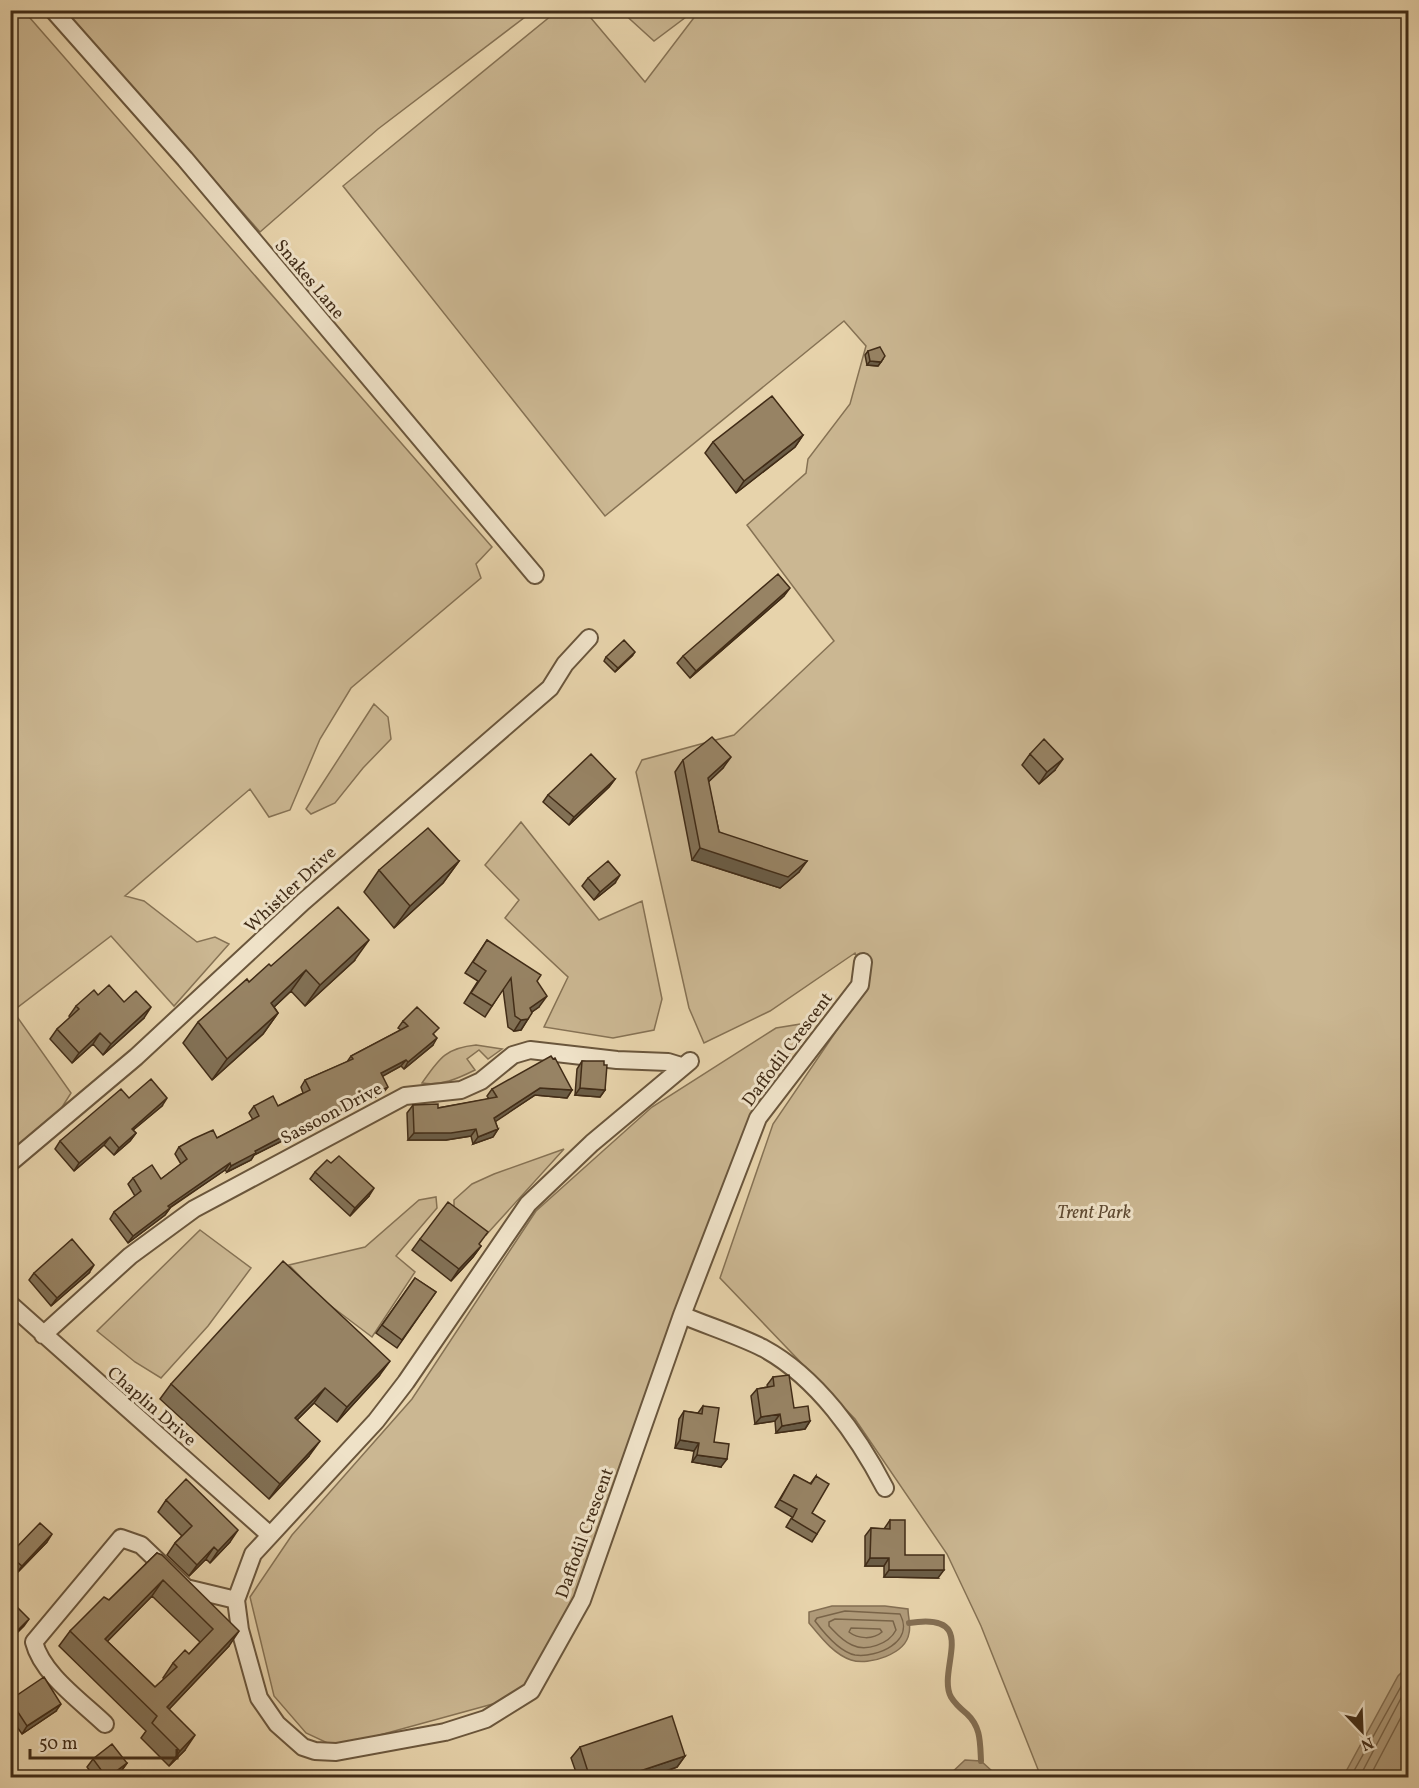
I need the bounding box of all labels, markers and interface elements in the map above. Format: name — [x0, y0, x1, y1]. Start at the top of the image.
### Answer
street label: Snakes Lane — [268, 235, 350, 325]
street label: Whistler Drive — [240, 841, 342, 939]
street label: Daffodil Crescent — [737, 988, 840, 1112]
street label: Sassoon Drive — [276, 1077, 387, 1152]
park label: Trent Park — [1057, 1201, 1131, 1226]
street label: Chaplin Drive — [101, 1361, 201, 1453]
street label: Daffodil Crescent — [550, 1465, 621, 1602]
north arrow — [1332, 1701, 1392, 1761]
scale bar — [30, 1722, 177, 1760]
text: N — [1357, 1731, 1377, 1756]
text: 50 m — [39, 1732, 78, 1757]

